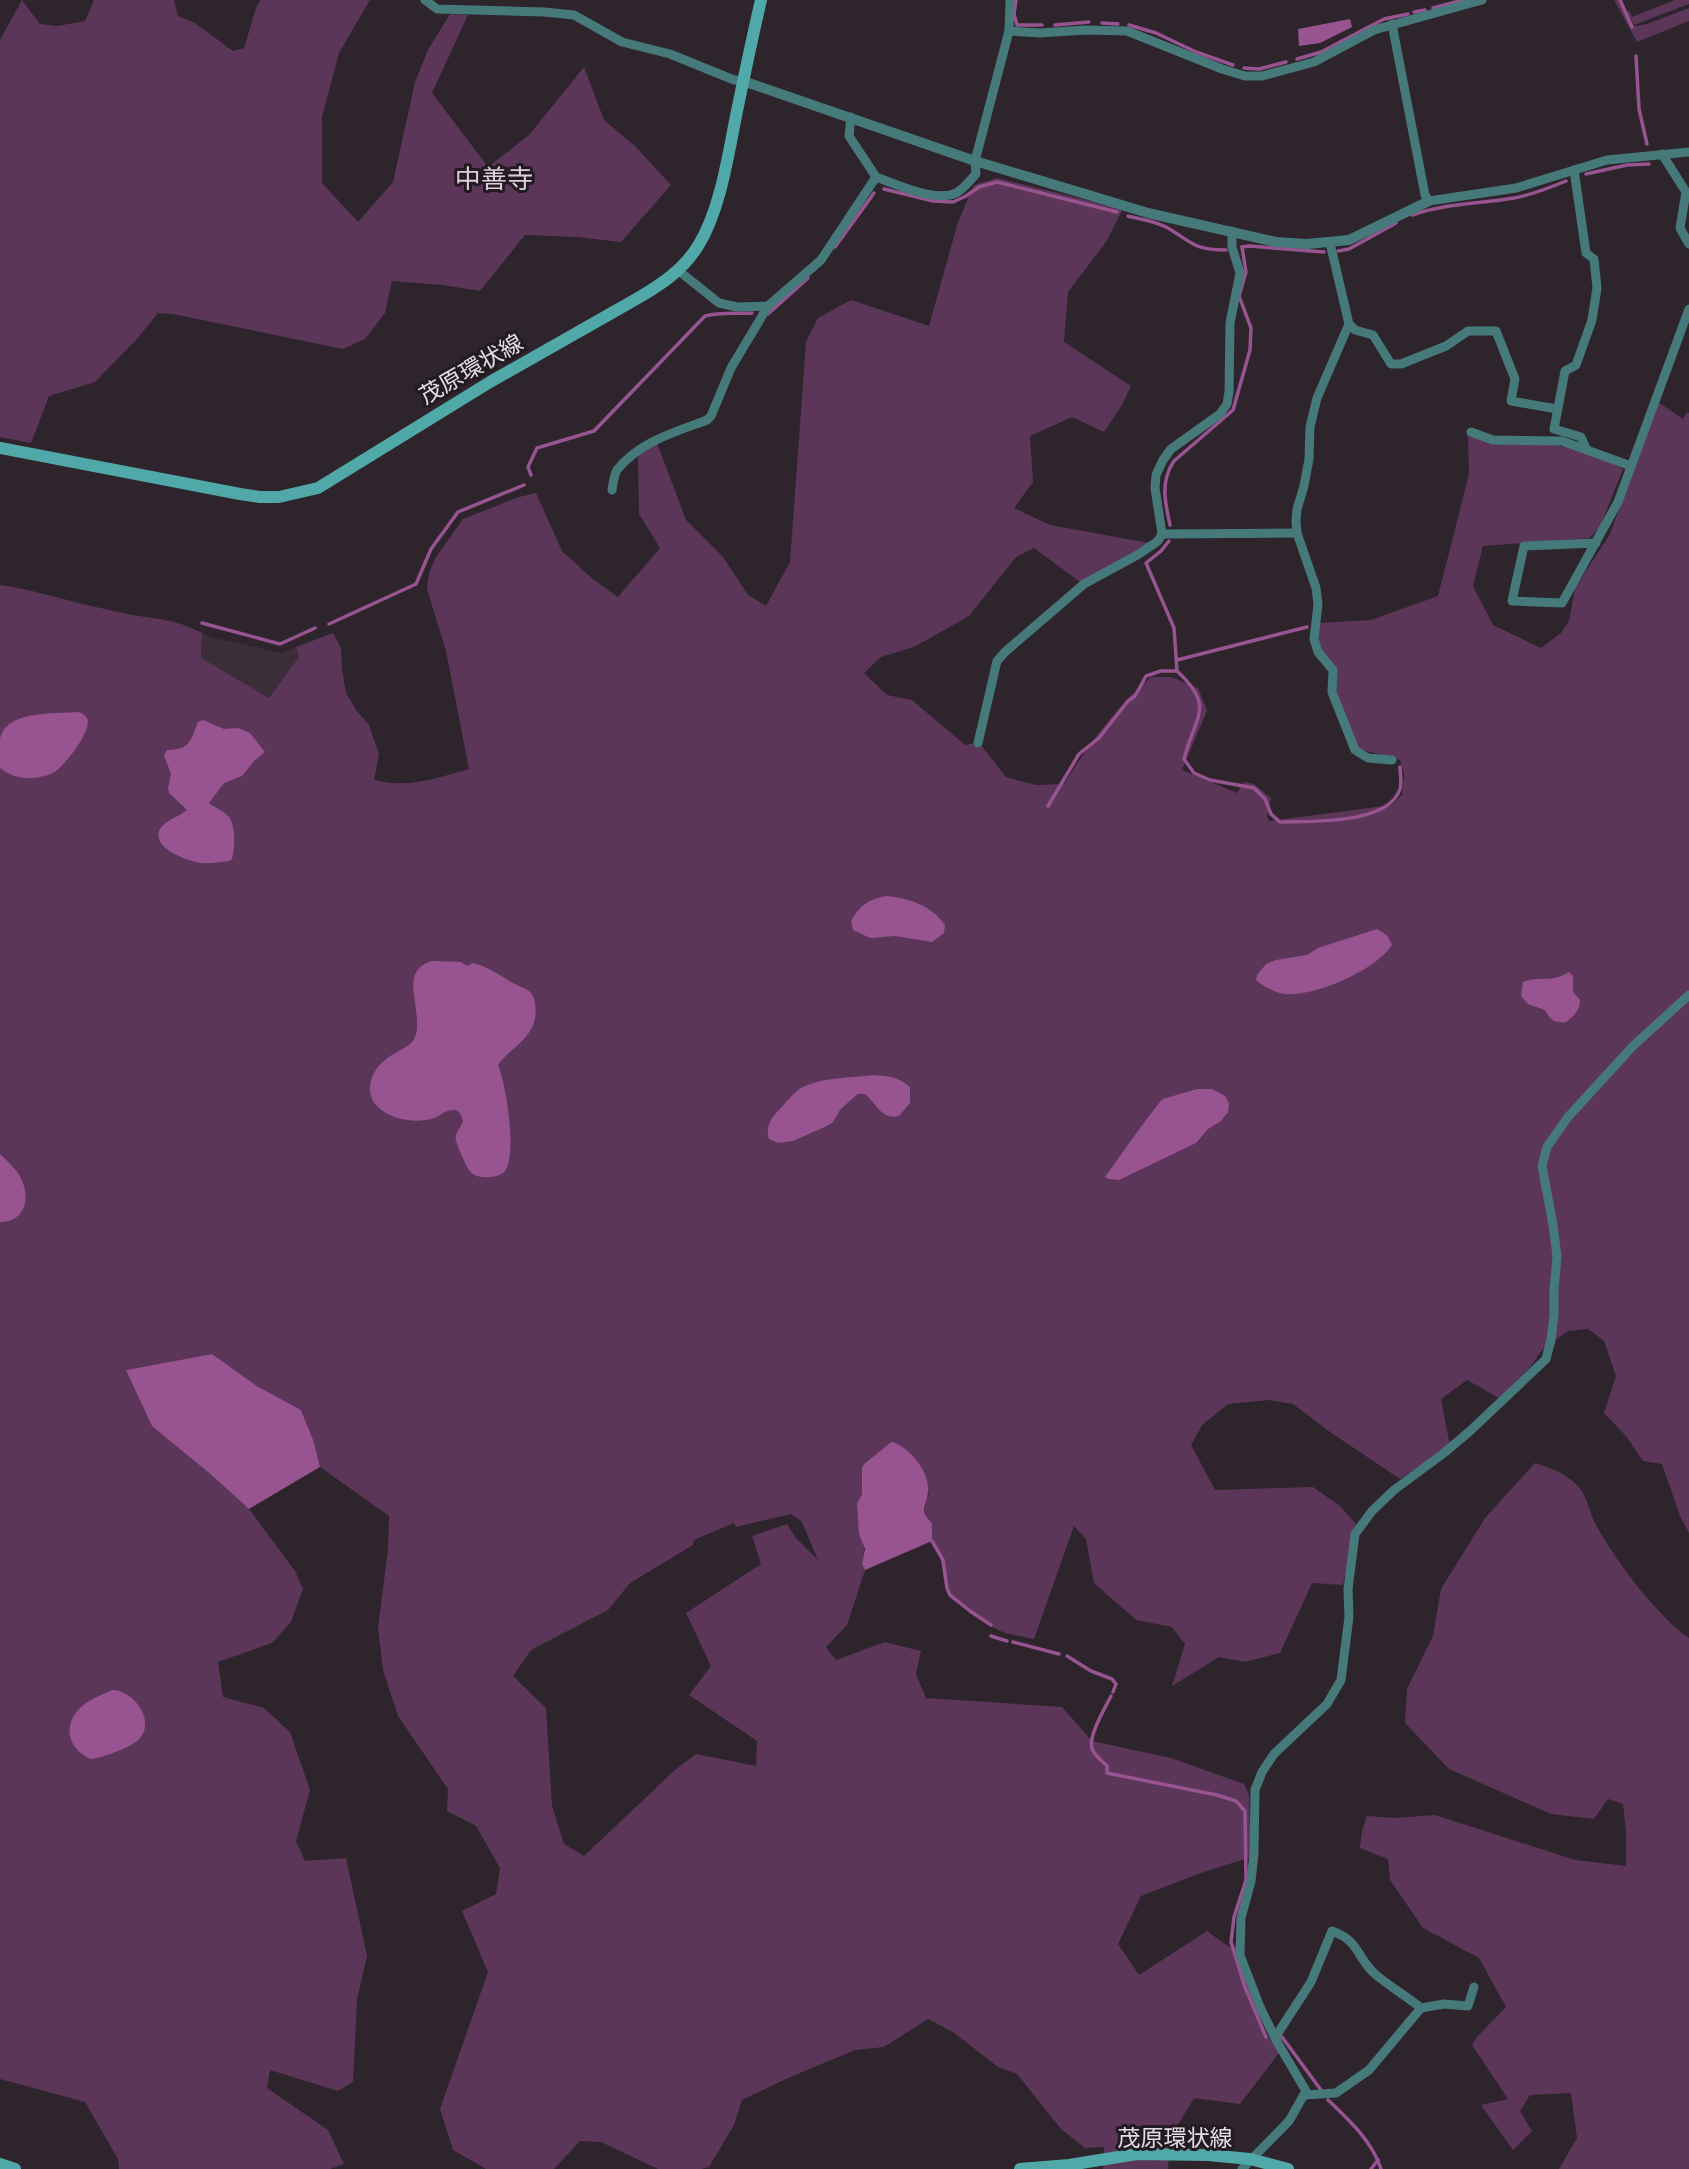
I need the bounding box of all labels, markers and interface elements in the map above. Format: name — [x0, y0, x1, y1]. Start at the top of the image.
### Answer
district label: 中善寺 — [455, 164, 533, 194]
street label: 茂原環状線 — [414, 328, 527, 409]
street label: 茂原環状線 — [1118, 2124, 1233, 2151]

